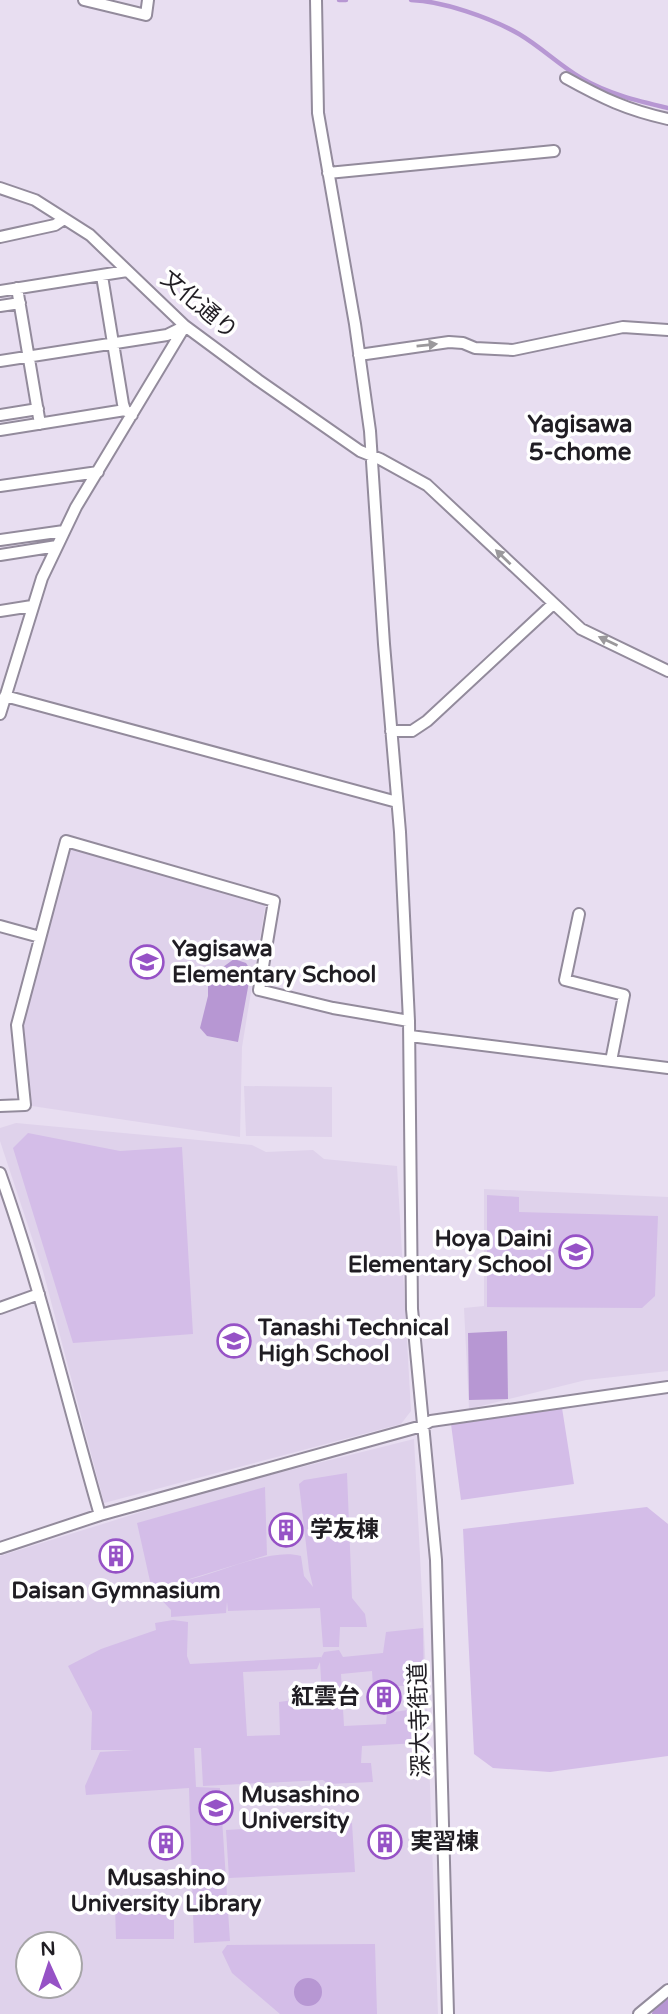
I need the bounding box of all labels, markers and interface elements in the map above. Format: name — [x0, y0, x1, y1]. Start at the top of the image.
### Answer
street label: 文化通り — [155, 265, 243, 345]
one-way arrow — [416, 339, 438, 350]
district label: Yagisawa 5-chome — [527, 410, 633, 467]
one-way arrow — [494, 549, 512, 565]
one-way arrow — [598, 636, 618, 647]
place label: Yagisawa Elementary School — [172, 935, 376, 989]
school or university icon: Yagisawa Elementary School — [128, 943, 166, 981]
place label: Hoya Daini Elementary School — [348, 1225, 552, 1279]
school or university icon: Hoya Daini Elementary School — [557, 1233, 595, 1271]
place label: Tanashi Technical High School — [257, 1314, 449, 1368]
school or university icon: Tanashi Technical High School — [215, 1322, 253, 1360]
building icon: 学友棟 — [267, 1511, 305, 1549]
place label: 学友棟 — [310, 1516, 379, 1544]
building icon: Daisan Gymnasium — [97, 1537, 135, 1575]
place label: Daisan Gymnasium — [11, 1577, 221, 1605]
street label: 深大寺街道 — [404, 1662, 436, 1778]
building icon: 紅雲台 — [365, 1678, 403, 1716]
place label: 紅雲台 — [291, 1683, 360, 1711]
place label: Musashino University — [241, 1781, 360, 1835]
school or university icon: Musashino University — [197, 1789, 235, 1827]
building icon: 実習棟 — [366, 1823, 404, 1861]
building icon: Musashino University Library — [147, 1824, 185, 1862]
place label: 実習棟 — [410, 1828, 479, 1856]
place label: Musashino University Library — [71, 1864, 262, 1918]
north arrow — [14, 1930, 84, 2000]
text: N — [40, 1938, 56, 1960]

